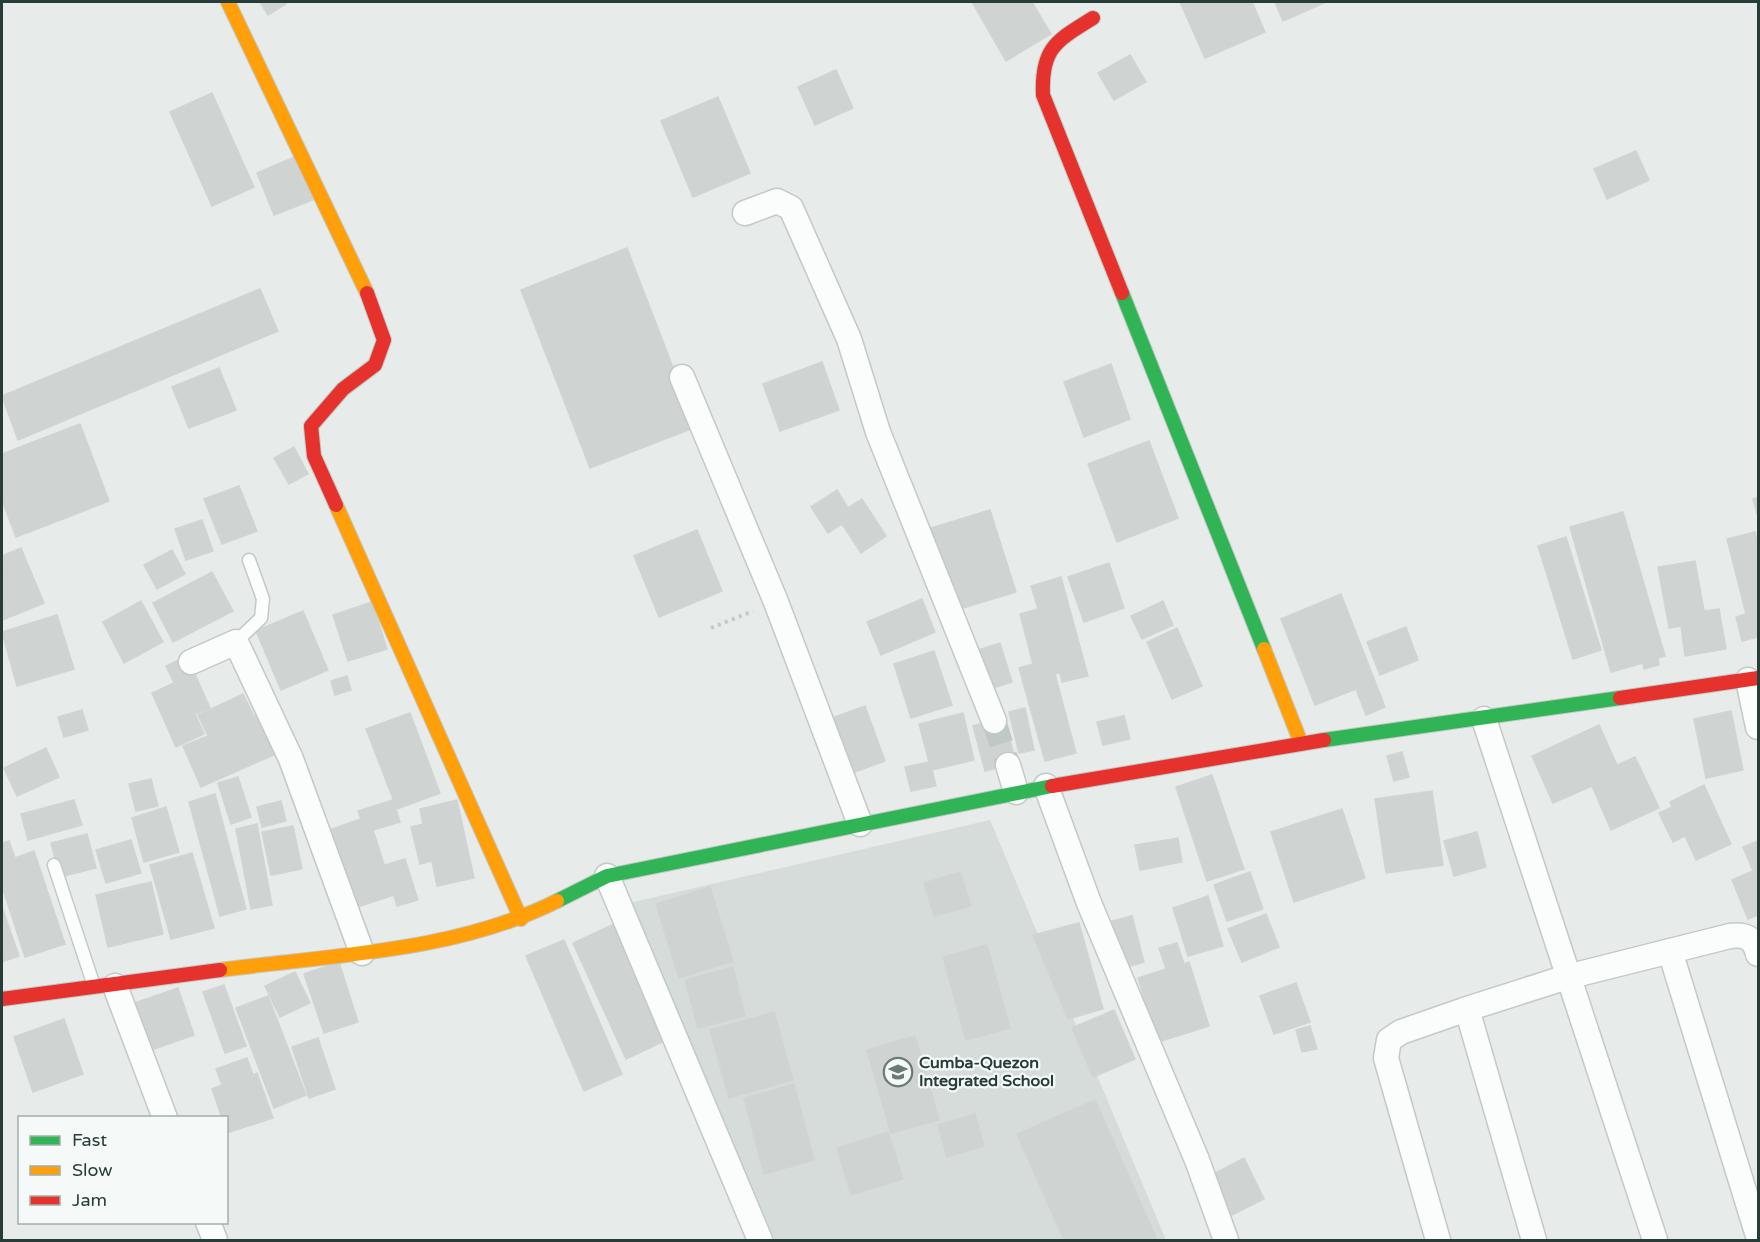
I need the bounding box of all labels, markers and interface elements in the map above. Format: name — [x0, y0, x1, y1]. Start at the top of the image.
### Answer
place label: Cumba-Quezon Integrated School — [919, 1053, 1054, 1091]
school or university icon: Cumba-Quezon Integrated School — [882, 1056, 914, 1088]
legend — [18, 1116, 228, 1224]
text: Fast — [72, 1129, 107, 1151]
text: Slow — [72, 1159, 113, 1181]
text: Jam — [72, 1189, 107, 1211]

